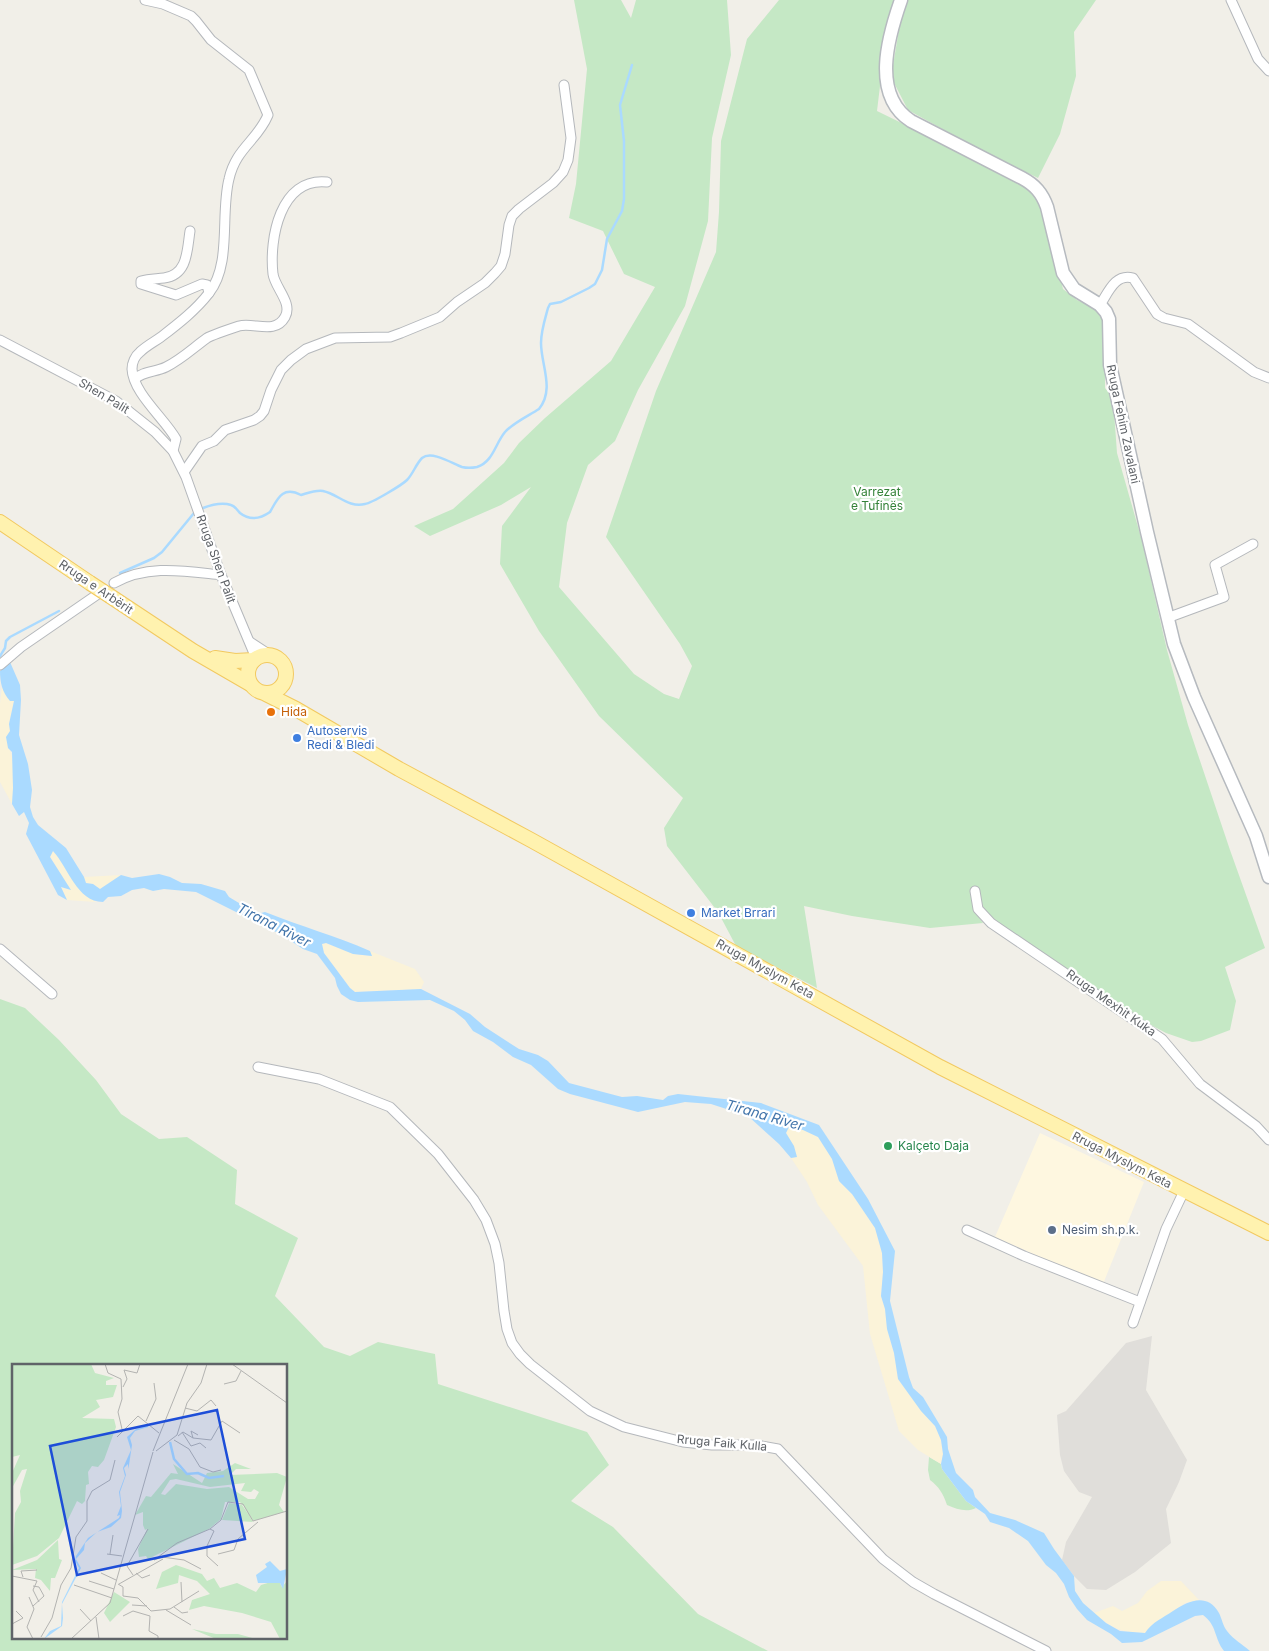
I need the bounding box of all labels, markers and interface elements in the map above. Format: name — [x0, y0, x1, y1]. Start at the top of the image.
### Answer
street label: Rruga Fehim Zavalani — [1104, 363, 1143, 485]
street label: Shen Palit — [76, 375, 132, 417]
park label: Varrezat e Tufinës — [851, 484, 903, 513]
street label: Rruga Shen Palit — [193, 512, 239, 605]
street label: Rruga e Arbërit — [56, 556, 136, 617]
place label: Hida — [281, 704, 307, 719]
marker: Hida — [265, 706, 277, 718]
place label: Autoservis Redi & Bledi — [307, 723, 374, 752]
marker: Autoservis Redi & Bledi — [291, 732, 303, 744]
water label: Tirana River — [235, 899, 314, 951]
place label: Market Brrari — [701, 905, 775, 920]
marker: Market Brrari — [685, 907, 697, 919]
street label: Rruga Myslym Keta — [714, 935, 817, 1002]
street label: Rruga Mexhit Kuka — [1063, 966, 1159, 1039]
water label: Tirana River — [724, 1095, 807, 1134]
street label: Rruga Myslym Keta — [1070, 1128, 1174, 1191]
place label: Kalçeto Daja — [898, 1138, 969, 1153]
marker: Kalçeto Daja — [882, 1140, 894, 1152]
place label: Nesim sh.p.k. — [1062, 1222, 1139, 1237]
marker: Nesim sh.p.k. — [1046, 1224, 1058, 1236]
inset map — [12, 1364, 288, 1638]
street label: Rruga Faik Kulla — [676, 1431, 768, 1454]

